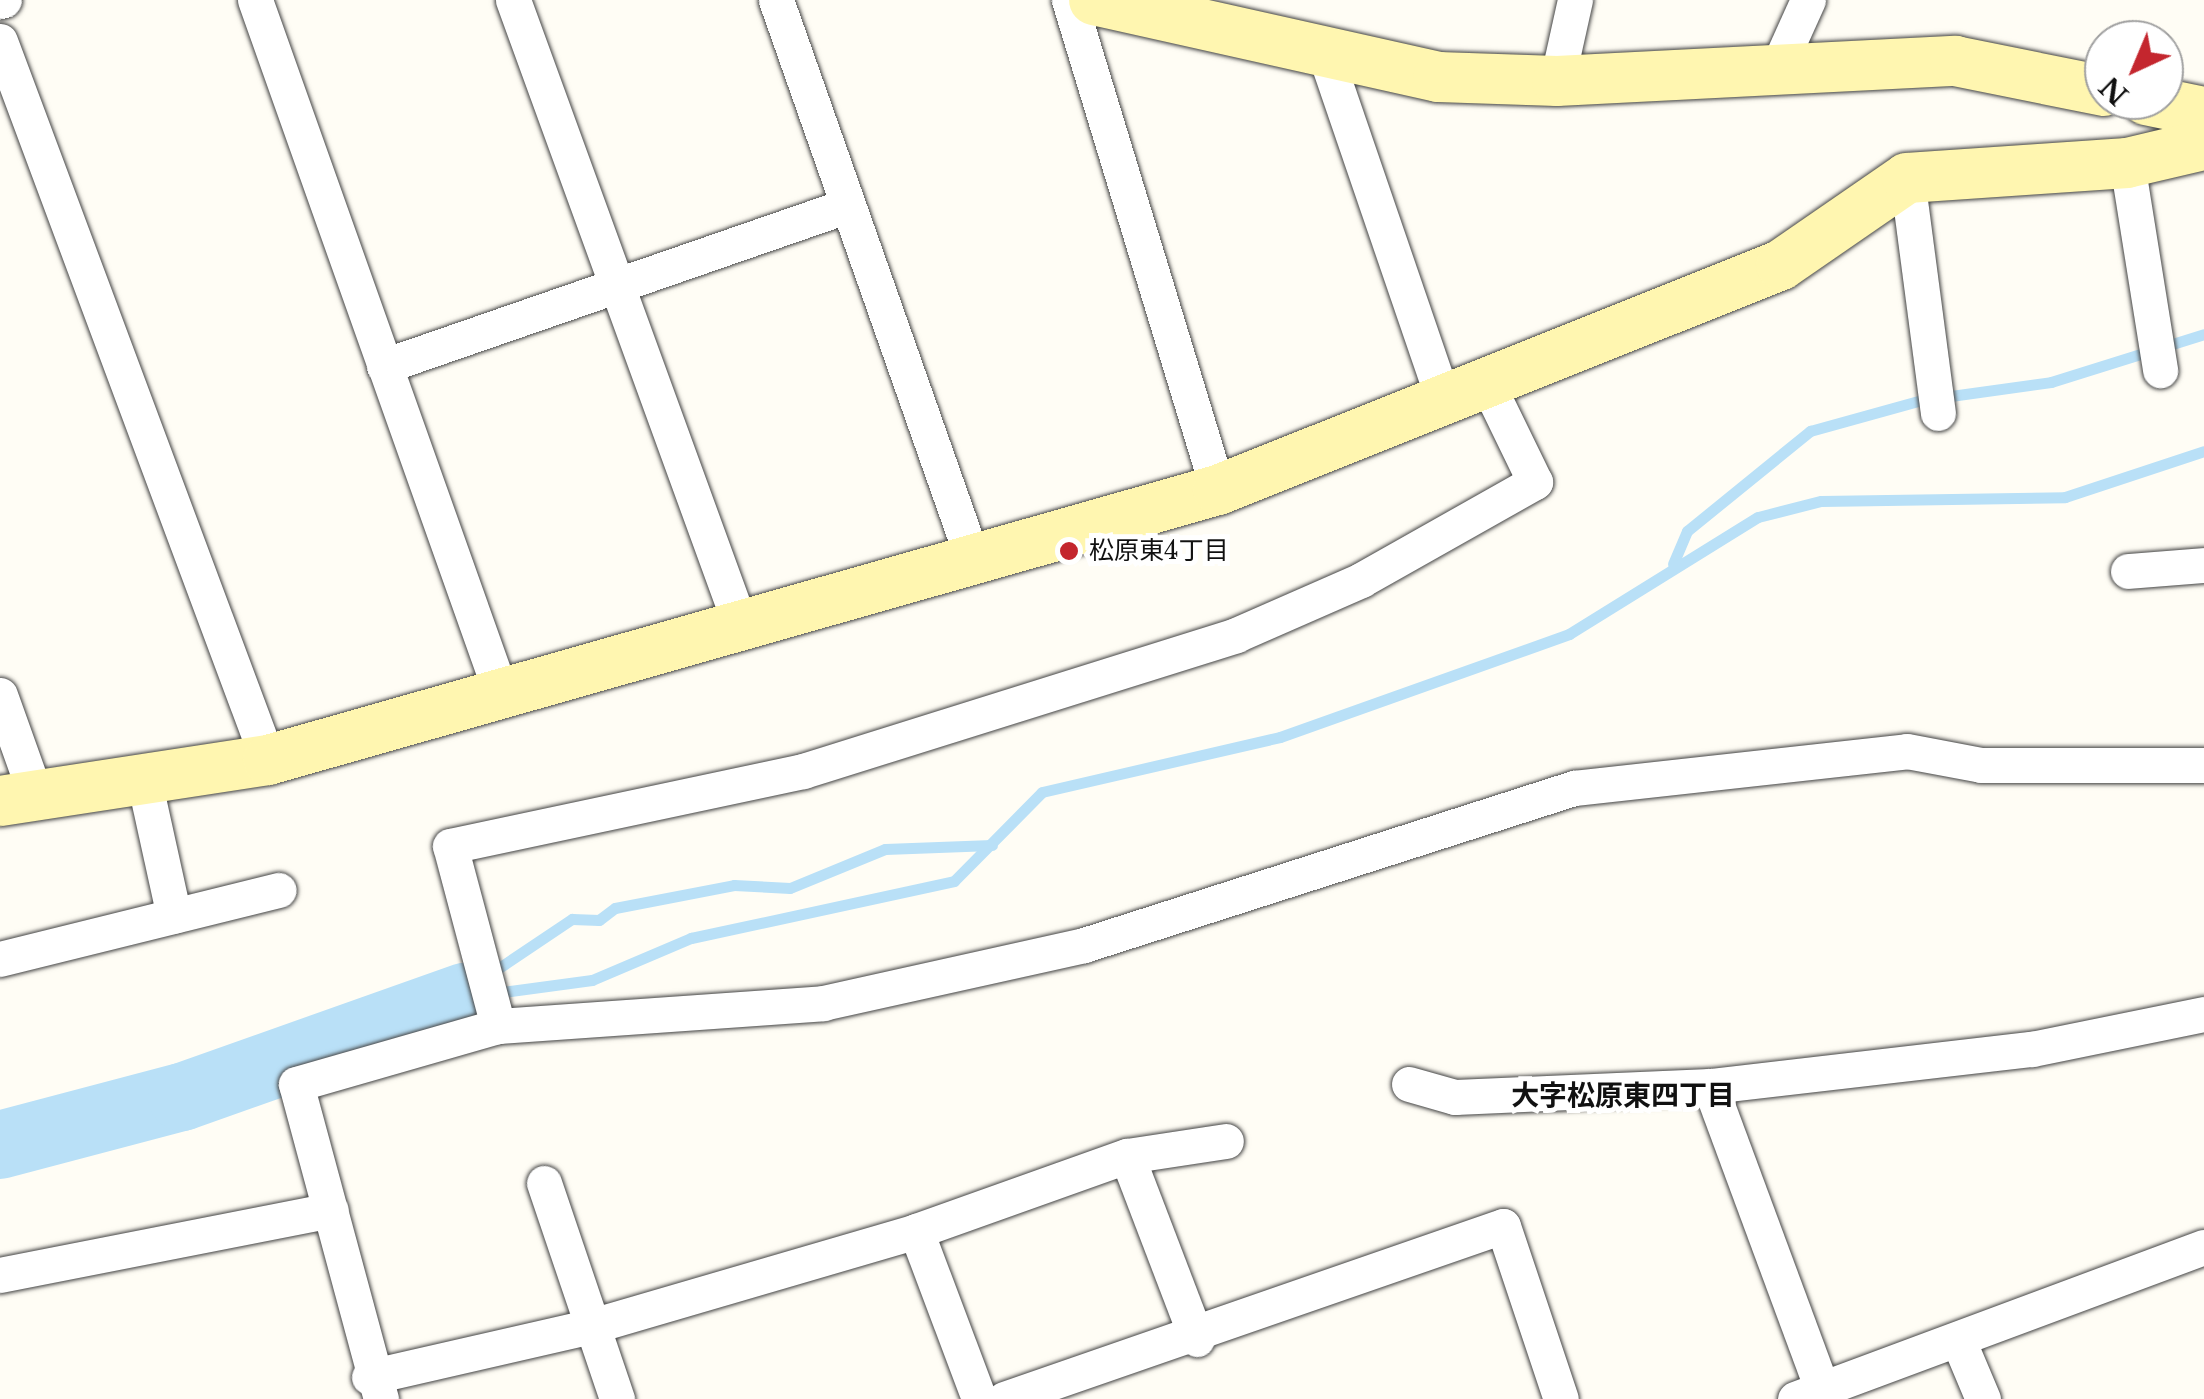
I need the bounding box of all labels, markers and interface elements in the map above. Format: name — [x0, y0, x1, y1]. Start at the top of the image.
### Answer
north arrow — [2084, 20, 2184, 120]
text: N — [2093, 69, 2136, 112]
place label: 松原東4丁目 — [1089, 536, 1229, 566]
marker: 松原東4丁目 — [1058, 540, 1080, 562]
district label: 大字松原東四丁目 — [1511, 1079, 1735, 1113]

